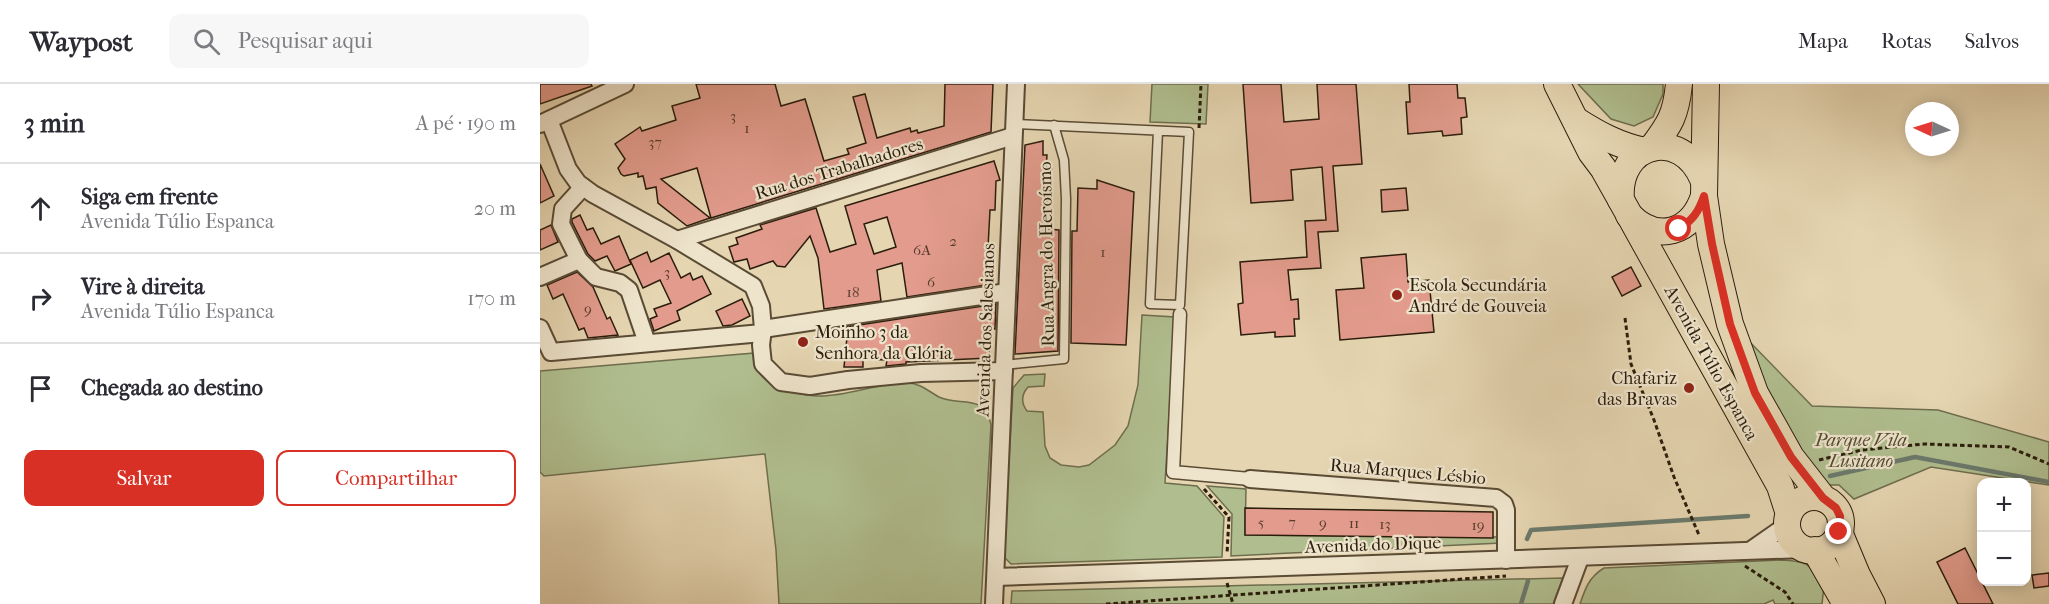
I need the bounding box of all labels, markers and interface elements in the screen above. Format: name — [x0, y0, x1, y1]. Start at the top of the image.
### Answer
search box — [169, 14, 589, 68]
text: Waypost — [30, 25, 133, 58]
icon: search — [190, 25, 223, 58]
text: Pesquisar aqui — [238, 28, 373, 54]
text: Mapa — [1798, 29, 1848, 53]
text: Rotas — [1881, 29, 1931, 53]
text: Salvos — [1964, 29, 2019, 53]
north arrow — [1905, 102, 1959, 156]
house number: 3 — [730, 107, 736, 125]
text: 3 min — [24, 108, 85, 139]
text: A pé · 190 m — [416, 112, 516, 135]
house number: 1 — [744, 119, 750, 137]
house number: 37 — [648, 133, 662, 151]
street label: Rua dos Trabalhadores — [752, 133, 926, 205]
street label: Rua Angra do Heroísmo — [1035, 161, 1059, 347]
text: Siga em frente — [81, 184, 218, 210]
icon: ahead — [24, 192, 57, 225]
text: 20 m — [474, 197, 516, 220]
text: Avenida Túlio Espanca — [81, 210, 274, 233]
route start — [1665, 215, 1691, 241]
house number: 2 — [949, 232, 957, 250]
house number: 6A — [913, 241, 931, 259]
street label: Avenida dos Salesianos — [972, 242, 1000, 418]
house number: 1 — [1100, 243, 1106, 261]
house number: 3 — [664, 263, 670, 281]
house number: 6 — [927, 273, 936, 291]
text: Vire à direita — [81, 274, 204, 300]
place label: Escola Secundária André de Gouveia — [1408, 275, 1548, 317]
street label: Avenida Túlio Espanca — [1659, 281, 1763, 445]
icon: right — [24, 282, 57, 315]
house number: 18 — [847, 283, 859, 301]
text: 170 m — [467, 287, 516, 310]
marker: Escola Secundária André de Gouveia — [1390, 288, 1404, 302]
text: Avenida Túlio Espanca — [81, 300, 274, 323]
house number: 9 — [584, 300, 592, 318]
place label: Moinho 3 da Senhora da Glória — [815, 322, 953, 364]
marker: Moinho 3 da Senhora da Glória — [796, 335, 810, 349]
place label: Chafariz das Bravas — [1597, 368, 1677, 410]
icon: arrive — [24, 372, 57, 405]
text: Chegada ao destino — [81, 375, 263, 401]
marker: Chafariz das Bravas — [1682, 381, 1696, 395]
park label: Parque Vila Lusitano — [1814, 430, 1907, 472]
button: Salvar — [24, 450, 264, 506]
button: Compartilhar — [276, 450, 516, 506]
street label: Rua Marques Lésbio — [1329, 455, 1487, 489]
map controls — [1977, 478, 2031, 586]
button: + — [1977, 478, 2031, 532]
house number: 5 — [1258, 513, 1264, 531]
house number: 7 — [1288, 513, 1296, 531]
house number: 9 — [1319, 514, 1327, 532]
house number: 11 — [1349, 514, 1359, 532]
house number: 13 — [1379, 515, 1391, 533]
house number: 19 — [1471, 516, 1485, 534]
route end — [1825, 518, 1851, 544]
street label: Avenida do Dique — [1303, 532, 1442, 558]
button: − — [1977, 532, 2031, 586]

